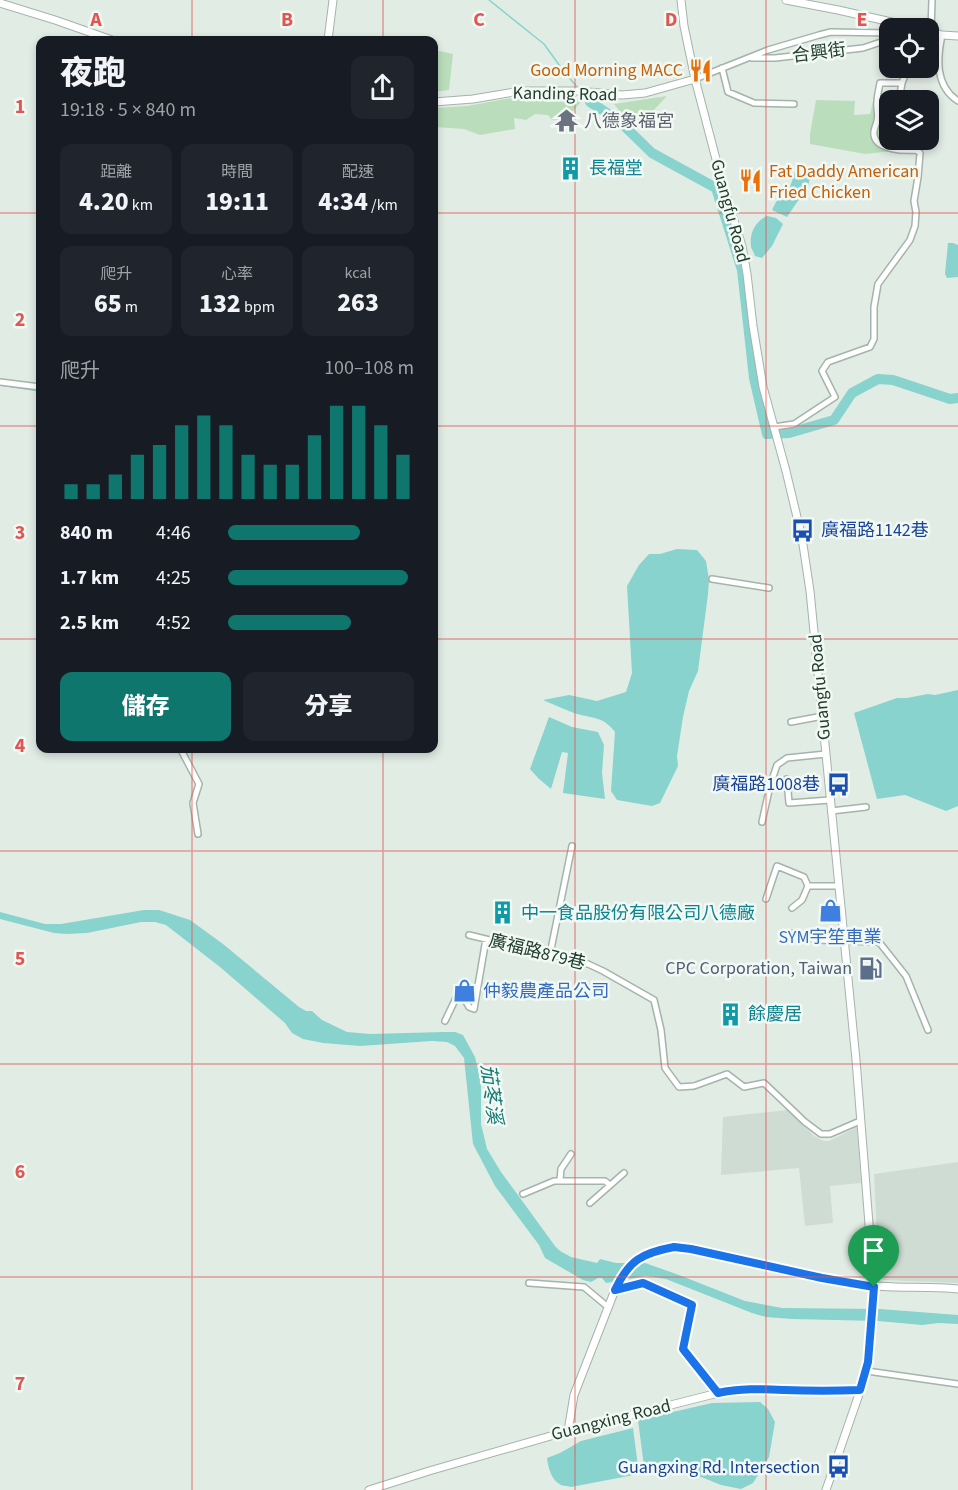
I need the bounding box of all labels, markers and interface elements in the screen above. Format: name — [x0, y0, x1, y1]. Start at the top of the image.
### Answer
text: A — [89, 6, 102, 34]
text: B — [281, 6, 293, 34]
text: C — [473, 6, 485, 34]
text: D — [665, 6, 677, 34]
text: E — [857, 6, 867, 34]
map controls — [879, 18, 939, 150]
button: locate — [879, 18, 939, 78]
street label: 合興街 — [791, 37, 847, 69]
text: 夜跑 — [60, 50, 126, 97]
button: share — [351, 56, 414, 119]
restaurant icon: Good Morning MACC — [688, 57, 714, 83]
place label: Good Morning MACC — [530, 58, 683, 83]
street label: Kanding Road — [512, 81, 618, 107]
button: layers — [879, 90, 939, 150]
text: 1 — [15, 93, 25, 121]
text: 19:18 · 5 × 840 m — [60, 96, 196, 124]
temple icon: 八德象福宮 — [553, 108, 579, 134]
place label: 八德象福宮 — [584, 109, 674, 134]
building icon: 長福堂 — [558, 155, 584, 181]
place label: 長福堂 — [589, 156, 643, 181]
street label: Guangfu Road — [704, 156, 756, 266]
place label: Fat Daddy American Fried Chicken — [769, 159, 919, 205]
text: 距離 — [100, 161, 132, 183]
text: 時間 — [221, 161, 253, 183]
text: 配速 — [342, 161, 374, 183]
restaurant icon: Fat Daddy American Fried Chicken — [738, 168, 764, 194]
text: 4.20 — [79, 183, 129, 220]
text: 19:11 — [205, 183, 269, 220]
text: 4:34 — [318, 183, 368, 220]
text: km — [129, 194, 153, 216]
text: /km — [368, 194, 398, 216]
text: kcal — [345, 262, 371, 284]
text: 爬升 — [100, 263, 132, 285]
text: 心率 — [221, 263, 253, 285]
text: 263 — [337, 284, 379, 321]
text: 65 — [94, 285, 122, 322]
text: 132 — [199, 285, 241, 322]
text: m — [122, 296, 138, 318]
text: bpm — [241, 296, 275, 318]
text: 2 — [15, 306, 25, 334]
text: 100–108 m — [324, 354, 414, 382]
text: 爬升 — [60, 357, 100, 385]
bus stop icon: 廣福路1142巷 — [790, 517, 816, 543]
place label: 廣福路1142巷 — [821, 518, 929, 543]
text: 3 — [15, 519, 25, 547]
text: 840 m — [60, 519, 113, 547]
text: 4:46 — [156, 519, 191, 547]
text: 1.7 km — [60, 564, 119, 592]
text: 4:25 — [156, 564, 191, 592]
text: 2.5 km — [60, 609, 119, 637]
text: 4:52 — [156, 609, 191, 637]
street label: Guangfu Road — [803, 633, 837, 741]
button: 儲存 — [60, 672, 231, 741]
button: 分享 — [243, 672, 414, 741]
text: 4 — [15, 732, 26, 760]
bus stop icon: 廣福路1008巷 — [825, 771, 851, 797]
place label: 廣福路1008巷 — [712, 772, 820, 797]
shop icon: SYM宇笙車業 — [817, 898, 843, 924]
building icon: 中一食品股份有限公司八德廠 — [490, 900, 516, 926]
place label: 中一食品股份有限公司八德廠 — [521, 901, 755, 926]
place label: SYM宇笙車業 — [778, 925, 882, 950]
street label: 廣福路879巷 — [486, 928, 588, 976]
text: 5 — [15, 945, 25, 973]
fuel station icon: CPC Corporation, Taiwan — [857, 955, 883, 981]
place label: CPC Corporation, Taiwan — [665, 956, 852, 981]
shop icon: 仲毅農產品公司 — [452, 978, 478, 1004]
place label: 仲毅農產品公司 — [483, 979, 609, 1004]
building icon: 餘慶居 — [717, 1001, 743, 1027]
place label: 餘慶居 — [748, 1002, 802, 1027]
water label: 茄苳溪 — [473, 1063, 509, 1128]
text: 6 — [15, 1158, 25, 1186]
pin — [848, 1225, 899, 1287]
icon: arrive — [857, 1234, 890, 1267]
text: 7 — [15, 1370, 25, 1398]
street label: Guangxing Road — [549, 1393, 673, 1447]
bus stop icon: Guangxing Rd. Intersection — [825, 1454, 851, 1480]
place label: Guangxing Rd. Intersection — [618, 1455, 820, 1480]

